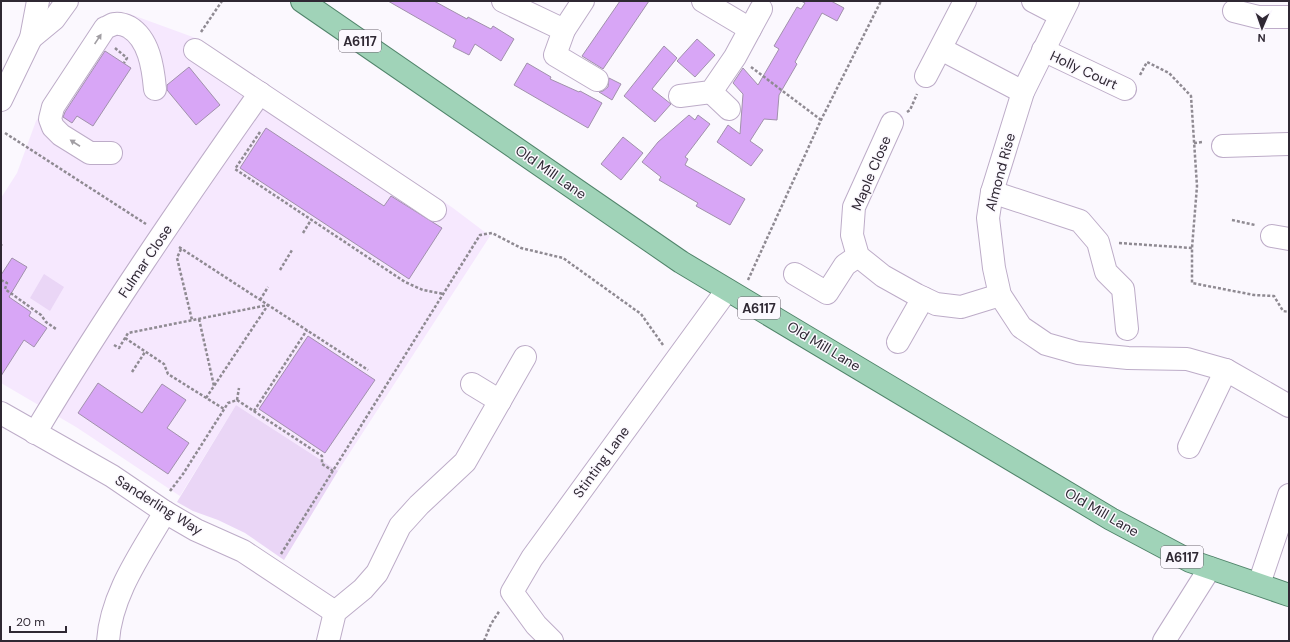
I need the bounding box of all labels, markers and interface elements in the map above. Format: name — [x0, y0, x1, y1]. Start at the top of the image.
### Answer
north arrow — [1242, 8, 1282, 48]
road number: A6117 — [339, 30, 381, 52]
text: N — [1257, 31, 1266, 45]
one-way arrow — [95, 33, 102, 45]
street label: Holly Court — [1047, 46, 1121, 94]
street label: Almond Rise — [981, 131, 1019, 213]
street label: Maple Close — [847, 133, 895, 213]
one-way arrow — [69, 140, 81, 147]
street label: Old Mill Lane — [512, 141, 590, 203]
street label: Fulmar Close — [114, 221, 176, 301]
road number: A6117 — [738, 297, 780, 319]
street label: Old Mill Lane — [784, 317, 864, 375]
street label: Stinting Lane — [569, 423, 633, 501]
street label: Sanderling Way — [112, 471, 206, 539]
street label: Old Mill Lane — [1062, 484, 1142, 540]
road number: A6117 — [1161, 546, 1203, 568]
scale bar — [10, 608, 66, 634]
text: 20 m — [16, 614, 45, 630]

